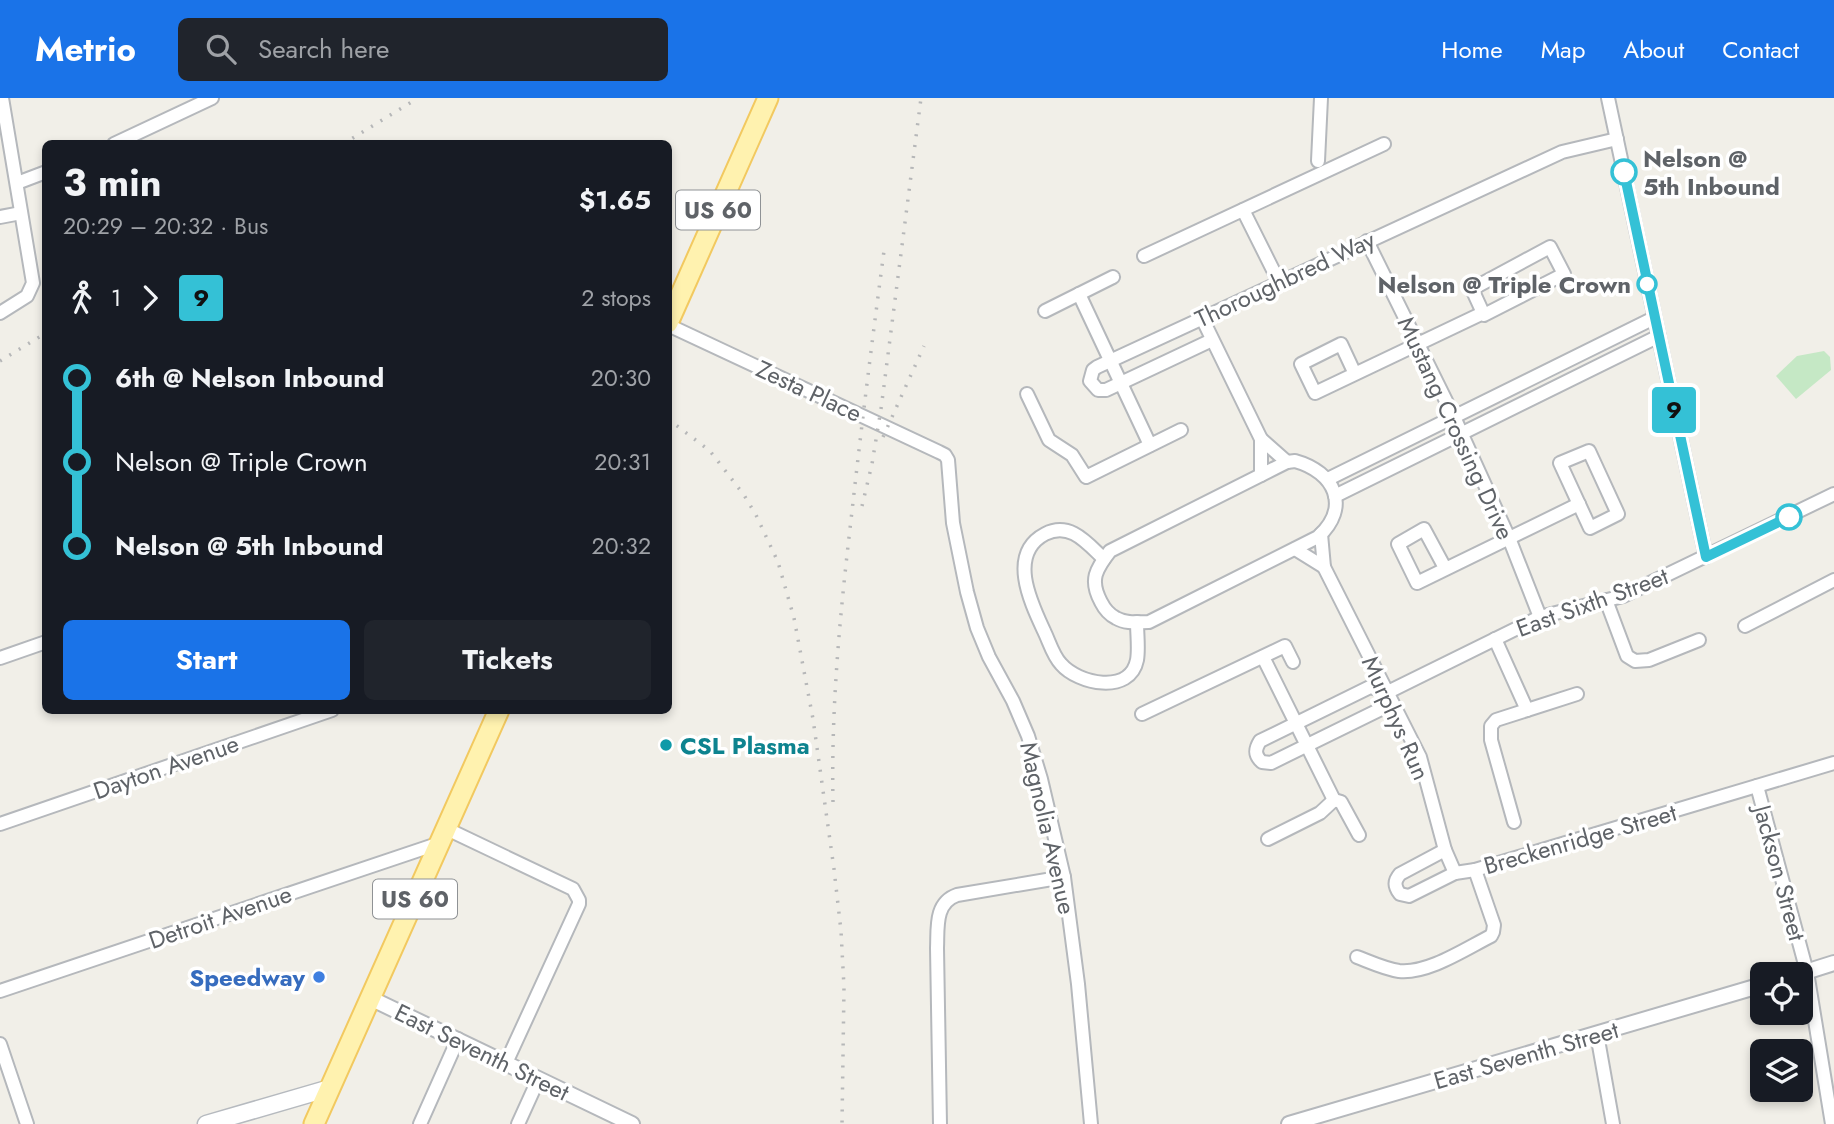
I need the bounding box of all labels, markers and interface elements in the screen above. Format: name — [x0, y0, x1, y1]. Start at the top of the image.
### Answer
search box — [178, 18, 668, 81]
text: Metrio — [35, 26, 136, 73]
icon: search — [202, 30, 240, 68]
text: Search here — [258, 30, 389, 68]
text: Home — [1441, 32, 1503, 67]
text: Map — [1541, 32, 1585, 67]
text: About — [1623, 32, 1684, 67]
text: Contact — [1722, 32, 1799, 67]
place label: Nelson @ 5th Inbound — [1643, 141, 1780, 204]
text: 3 min — [63, 155, 162, 210]
marker: Nelson @ 5th Inbound — [1611, 159, 1637, 185]
text: $1.65 — [579, 181, 651, 219]
road number: US 60 — [676, 190, 760, 230]
text: 20:29 – 20:32 · Bus — [63, 209, 268, 243]
street label: Thoroughbred Way — [1189, 222, 1381, 336]
place label: Nelson @ Triple Crown — [1377, 267, 1631, 302]
marker: Nelson @ Triple Crown — [1637, 274, 1657, 294]
icon: walk — [63, 279, 101, 317]
icon: forward — [131, 279, 169, 317]
text: 9 — [193, 280, 209, 315]
text: 1 — [111, 281, 121, 315]
text: 2 stops — [581, 281, 651, 315]
street label: Mustang Crossing Drive — [1389, 311, 1523, 545]
street label: Zesta Place — [750, 351, 868, 431]
text: 6th @ Nelson Inbound — [115, 359, 384, 397]
text: 20:30 — [591, 361, 651, 395]
line badge: 9 — [1651, 387, 1697, 433]
text: 9 — [1666, 392, 1682, 427]
text: Nelson @ Triple Crown — [115, 443, 368, 481]
text: 20:31 — [594, 445, 651, 479]
unlabelled marker — [1776, 504, 1802, 530]
text: Nelson @ 5th Inbound — [115, 527, 384, 565]
text: 20:32 — [592, 529, 651, 563]
street label: East Sixth Street — [1511, 558, 1673, 646]
button: Start — [63, 620, 350, 700]
button: Tickets — [364, 620, 651, 700]
street label: Murphys Run — [1353, 650, 1439, 786]
street label: Dayton Avenue — [89, 726, 243, 808]
place label: CSL Plasma — [680, 728, 810, 763]
marker: CSL Plasma — [658, 737, 674, 753]
street label: Magnolia Avenue — [1011, 738, 1085, 918]
street label: Breckenridge Street — [1480, 795, 1681, 883]
street label: Jackson Street — [1744, 798, 1815, 945]
street label: Detroit Avenue — [144, 876, 296, 958]
road number: US 60 — [373, 880, 457, 918]
place label: Speedway — [189, 960, 305, 995]
map controls — [1750, 962, 1813, 1102]
button: locate — [1750, 962, 1813, 1025]
marker: Speedway — [311, 969, 327, 985]
street label: East Seventh Street — [389, 995, 576, 1110]
street label: East Seventh Street — [1430, 1012, 1623, 1098]
button: layers — [1750, 1039, 1813, 1102]

